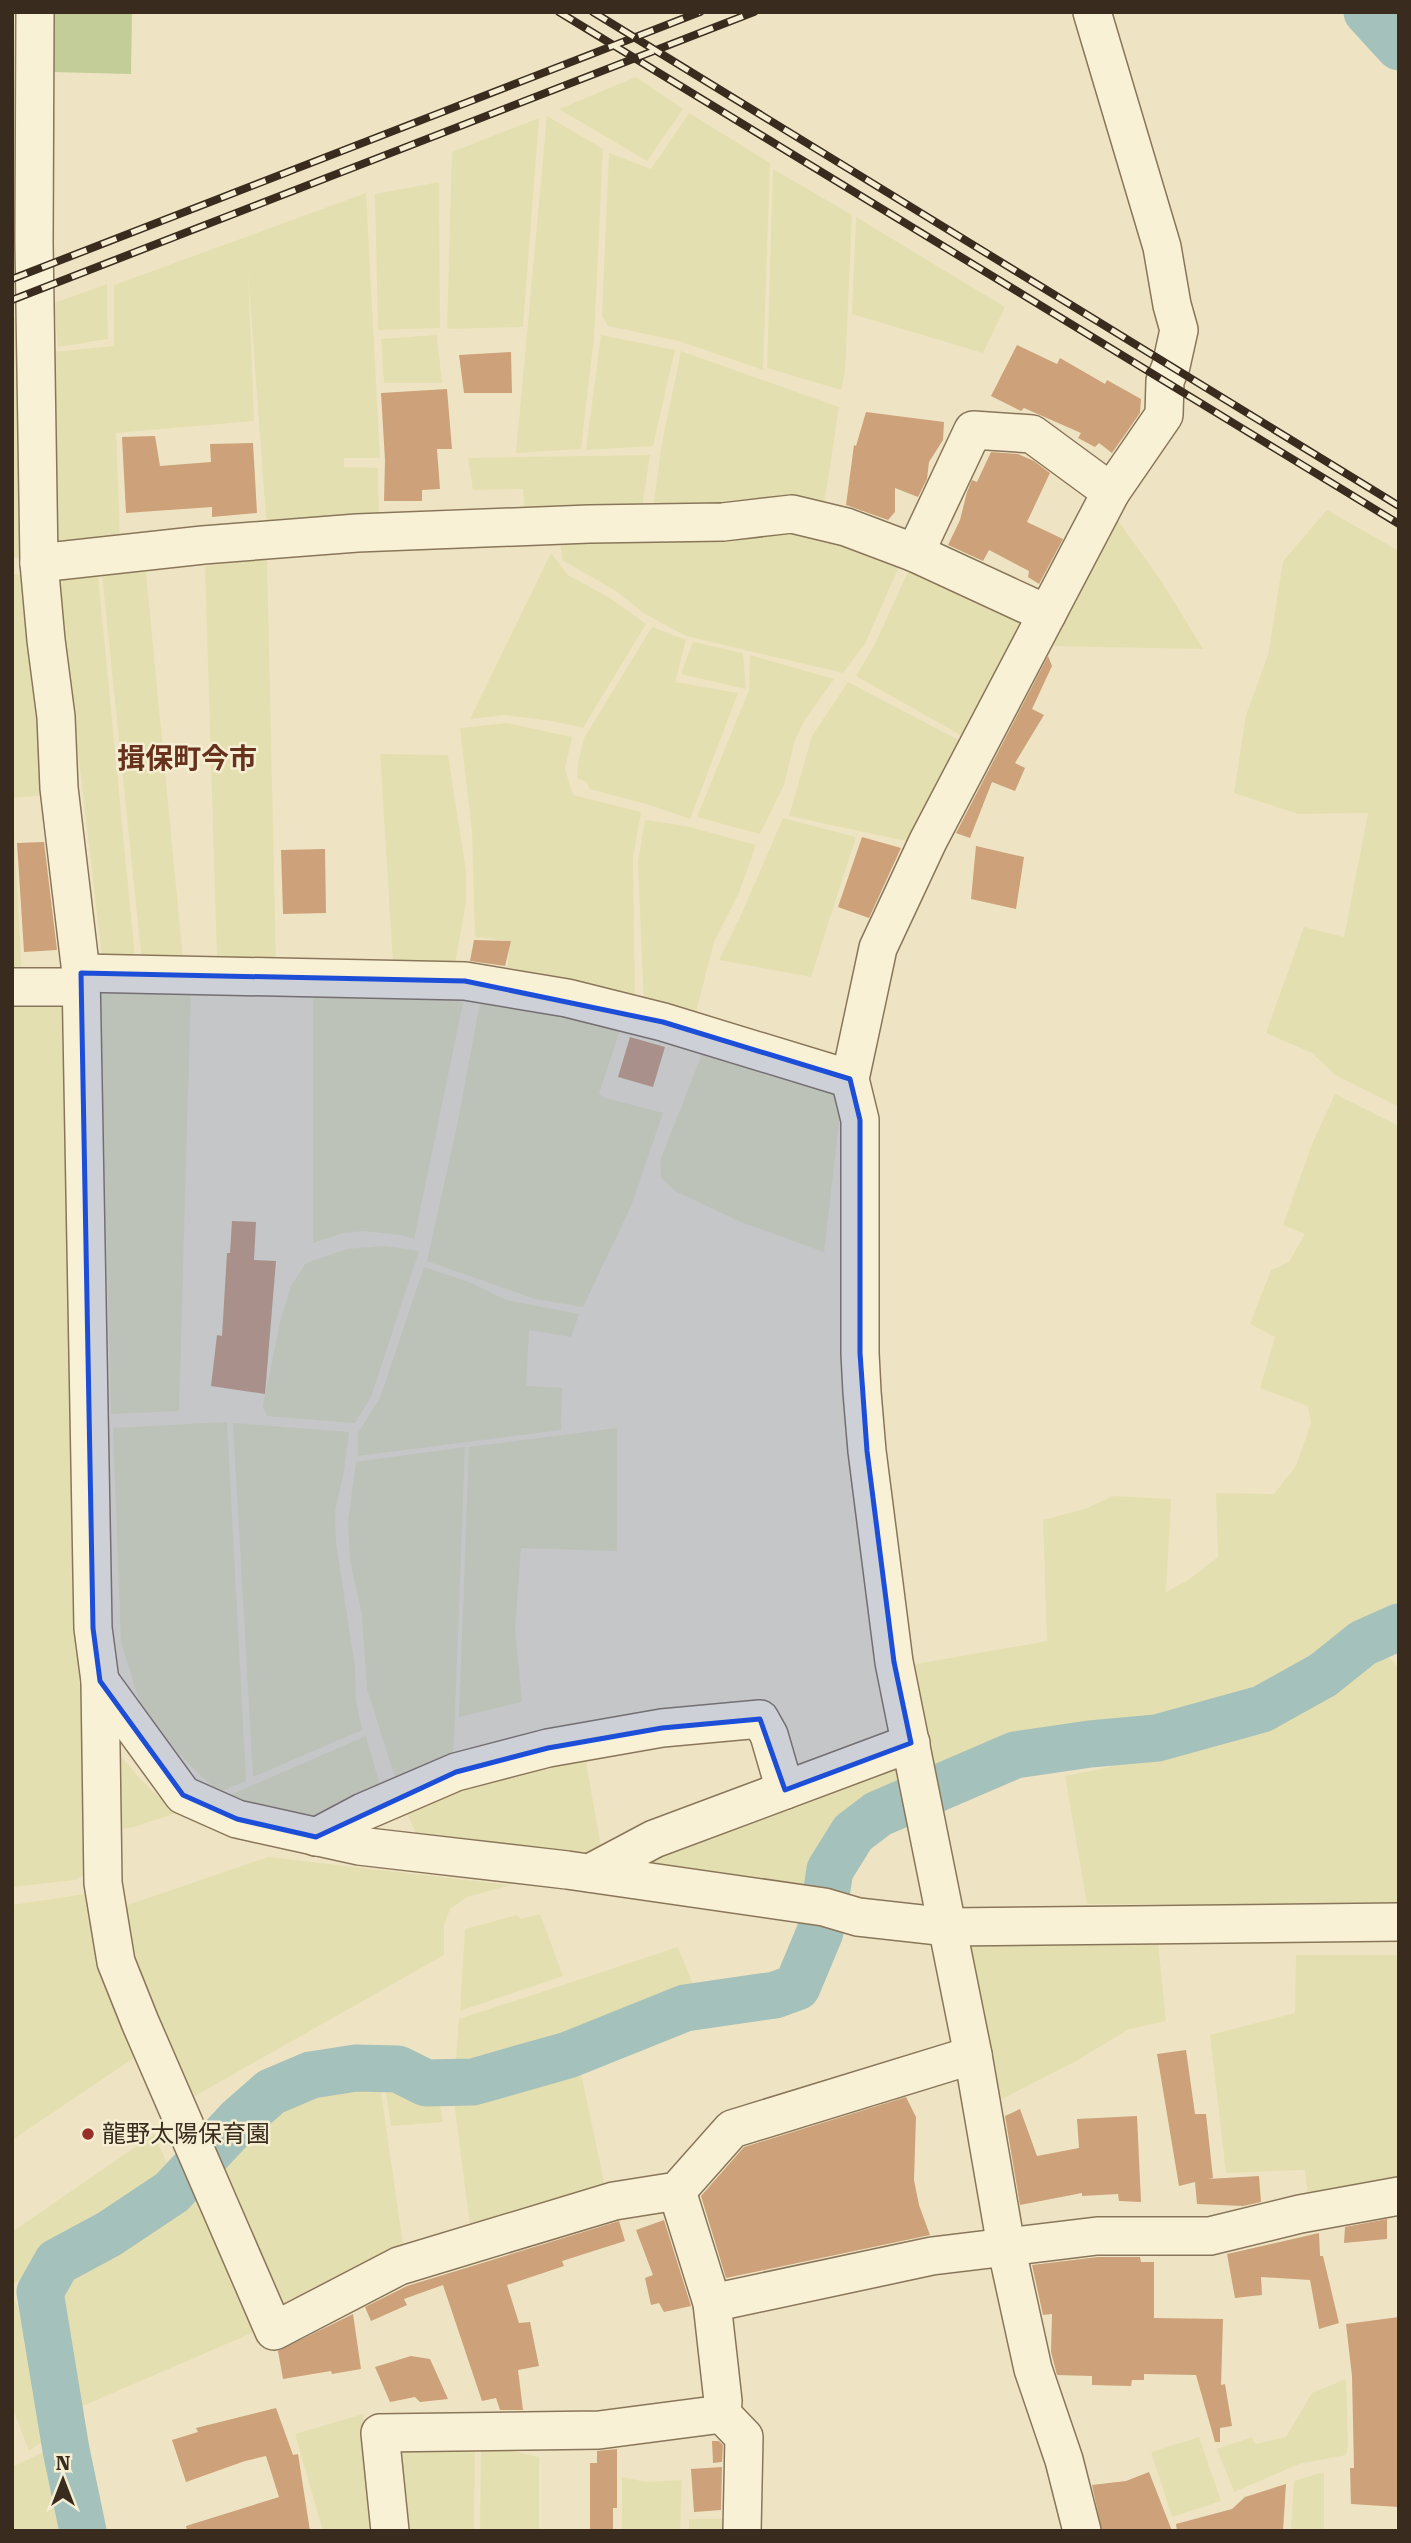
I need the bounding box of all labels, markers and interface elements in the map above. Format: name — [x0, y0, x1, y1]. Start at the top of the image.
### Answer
district label: 揖保町今市 — [117, 742, 257, 775]
place label: 龍野太陽保育園 — [102, 2120, 270, 2148]
marker: 龍野太陽保育園 — [80, 2126, 96, 2142]
north arrow — [28, 2445, 98, 2515]
text: N — [56, 2452, 71, 2475]

